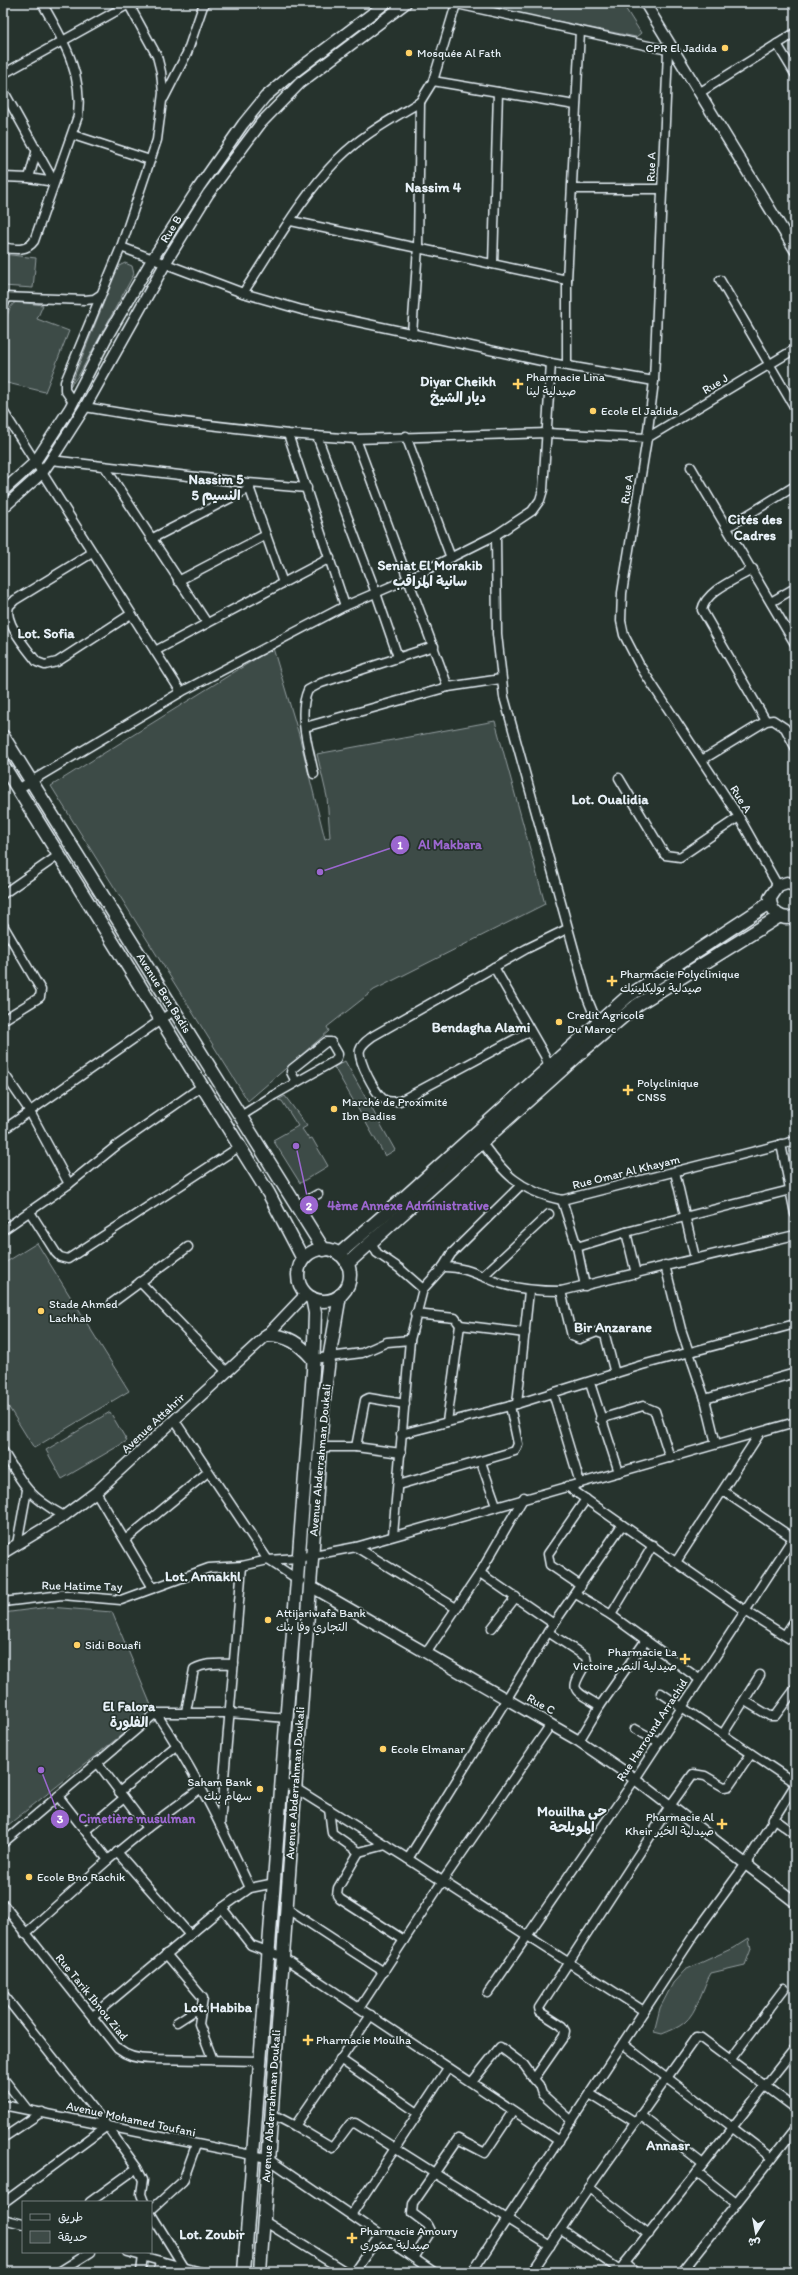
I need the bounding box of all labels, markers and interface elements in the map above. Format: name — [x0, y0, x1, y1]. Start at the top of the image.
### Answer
place label: CPR El Jadida — [646, 41, 718, 55]
marker: CPR El Jadida — [720, 43, 730, 53]
place label: Mosquée Al Fath — [417, 46, 501, 60]
marker: Mosquée Al Fath — [404, 48, 414, 58]
street label: Rue A — [643, 151, 659, 182]
district label: Nassim 4 — [405, 179, 462, 196]
street label: Rue B — [157, 212, 185, 245]
place label: Pharmacie Lina صيدلية لينا — [526, 370, 606, 398]
street label: Rue J — [699, 371, 731, 397]
district label: Diyar Cheikh ديار الشيخ — [420, 373, 497, 406]
marker: Pharmacie Lina صيدلية لينا — [513, 379, 523, 389]
place label: Ecole El Jadida — [601, 404, 678, 418]
marker: Ecole El Jadida — [588, 406, 598, 416]
district label: Nassim 5 النسيم 5 — [188, 471, 244, 506]
street label: Rue A — [618, 473, 636, 505]
district label: Cités des Cadres — [728, 511, 782, 544]
district label: Seniat El Morakib سانية المراقب — [377, 557, 483, 590]
district label: Lot. Sofia — [17, 625, 75, 642]
street label: Rue A — [727, 783, 755, 816]
district label: Lot. Oualidia — [571, 791, 649, 808]
callout: Al Makbara — [390, 832, 490, 857]
text: Al Makbara — [417, 837, 482, 852]
text: 1 — [397, 838, 403, 852]
street label: Avenue Ben Badis — [134, 950, 194, 1036]
place label: Pharmacie Polyclinique صيدلية بوليكلينيك — [620, 967, 740, 996]
marker: Pharmacie Polyclinique صيدلية بوليكلينيك — [607, 976, 617, 986]
place label: Credit Agricole Du Maroc — [567, 1008, 644, 1036]
marker: Credit Agricole Du Maroc — [554, 1017, 564, 1027]
district label: Bendagha Alami — [432, 1019, 530, 1036]
place label: Polyclinique CNSS — [637, 1076, 699, 1104]
marker: Polyclinique CNSS — [622, 1084, 634, 1096]
place label: Marché de Proximité Ibn Badiss — [342, 1095, 448, 1123]
marker: Marché de Proximité Ibn Badiss — [329, 1104, 339, 1114]
street label: Rue Omar Al Khayam — [571, 1152, 681, 1192]
callout: 4ème Annexe Administrative — [299, 1193, 496, 1218]
text: 4ème Annexe Administrative — [327, 1198, 489, 1213]
text: 2 — [306, 1199, 313, 1213]
place label: Stade Ahmed Lachhab — [49, 1297, 118, 1325]
marker: Stade Ahmed Lachhab — [36, 1306, 46, 1316]
district label: Bir Anzarane — [574, 1319, 652, 1336]
street label: Avenue Abderrahman Doukali — [306, 1383, 334, 1537]
street label: Avenue Attahrir — [118, 1390, 188, 1456]
district label: Lot. Annakhl — [165, 1568, 242, 1585]
street label: Rue Hatime Tay — [41, 1578, 123, 1594]
place label: Attijariwafa Bank التجاري وفا بنك — [276, 1606, 367, 1636]
marker: Attijariwafa Bank التجاري وفا بنك — [263, 1615, 273, 1625]
place label: Sidi Bouafi — [85, 1638, 141, 1652]
marker: Sidi Bouafi — [72, 1640, 82, 1650]
place label: Pharmacie La Victoire صيدلية النصر — [573, 1645, 677, 1673]
marker: Pharmacie La Victoire صيدلية النصر — [680, 1654, 690, 1664]
street label: Rue Harround Arrachid — [614, 1676, 691, 1784]
street label: Rue C — [524, 1691, 558, 1718]
district label: El Falora الفلورة — [103, 1698, 156, 1731]
street label: Avenue Abderrahman Doukali — [283, 1706, 307, 1860]
place label: Ecole Elmanar — [391, 1742, 465, 1756]
marker: Ecole Elmanar — [378, 1744, 388, 1754]
place label: Saham Bank سهام بنك — [187, 1775, 253, 1805]
marker: Saham Bank سهام بنك — [255, 1784, 265, 1794]
district label: Mouilha حي المويلحة — [537, 1803, 607, 1837]
callout: Cimetière musulman — [50, 1806, 203, 1831]
place label: Pharmacie Al Kheir صيدلية الخير — [625, 1810, 715, 1838]
text: Cimetière musulman — [79, 1811, 196, 1826]
text: 3 — [57, 1812, 64, 1826]
marker: Pharmacie Al Kheir صيدلية الخير — [717, 1819, 727, 1829]
place label: Ecole Bno Rachik — [37, 1870, 126, 1884]
marker: Ecole Bno Rachik — [24, 1872, 34, 1882]
street label: Rue Tarik Ibnou Ziad — [53, 1951, 131, 2043]
district label: Lot. Habiba — [184, 1999, 253, 2016]
street label: Avenue Abderrahman Doukali — [259, 2029, 283, 2183]
place label: Pharmacie Moulha — [316, 2033, 412, 2047]
marker: Pharmacie Moulha — [303, 2035, 313, 2045]
street label: Avenue Mohamed Toufani — [65, 2098, 197, 2140]
district label: Annasr — [645, 2137, 690, 2154]
legend — [22, 2201, 152, 2253]
text: طريق — [58, 2210, 83, 2224]
north arrow — [736, 2213, 776, 2253]
place label: Pharmacie Amoury صيدلية عموري — [360, 2224, 458, 2254]
district label: Lot. Zoubir — [179, 2226, 245, 2243]
text: حديقة — [58, 2230, 87, 2244]
marker: Pharmacie Amoury صيدلية عموري — [347, 2233, 357, 2243]
text: ش — [747, 2235, 761, 2250]

